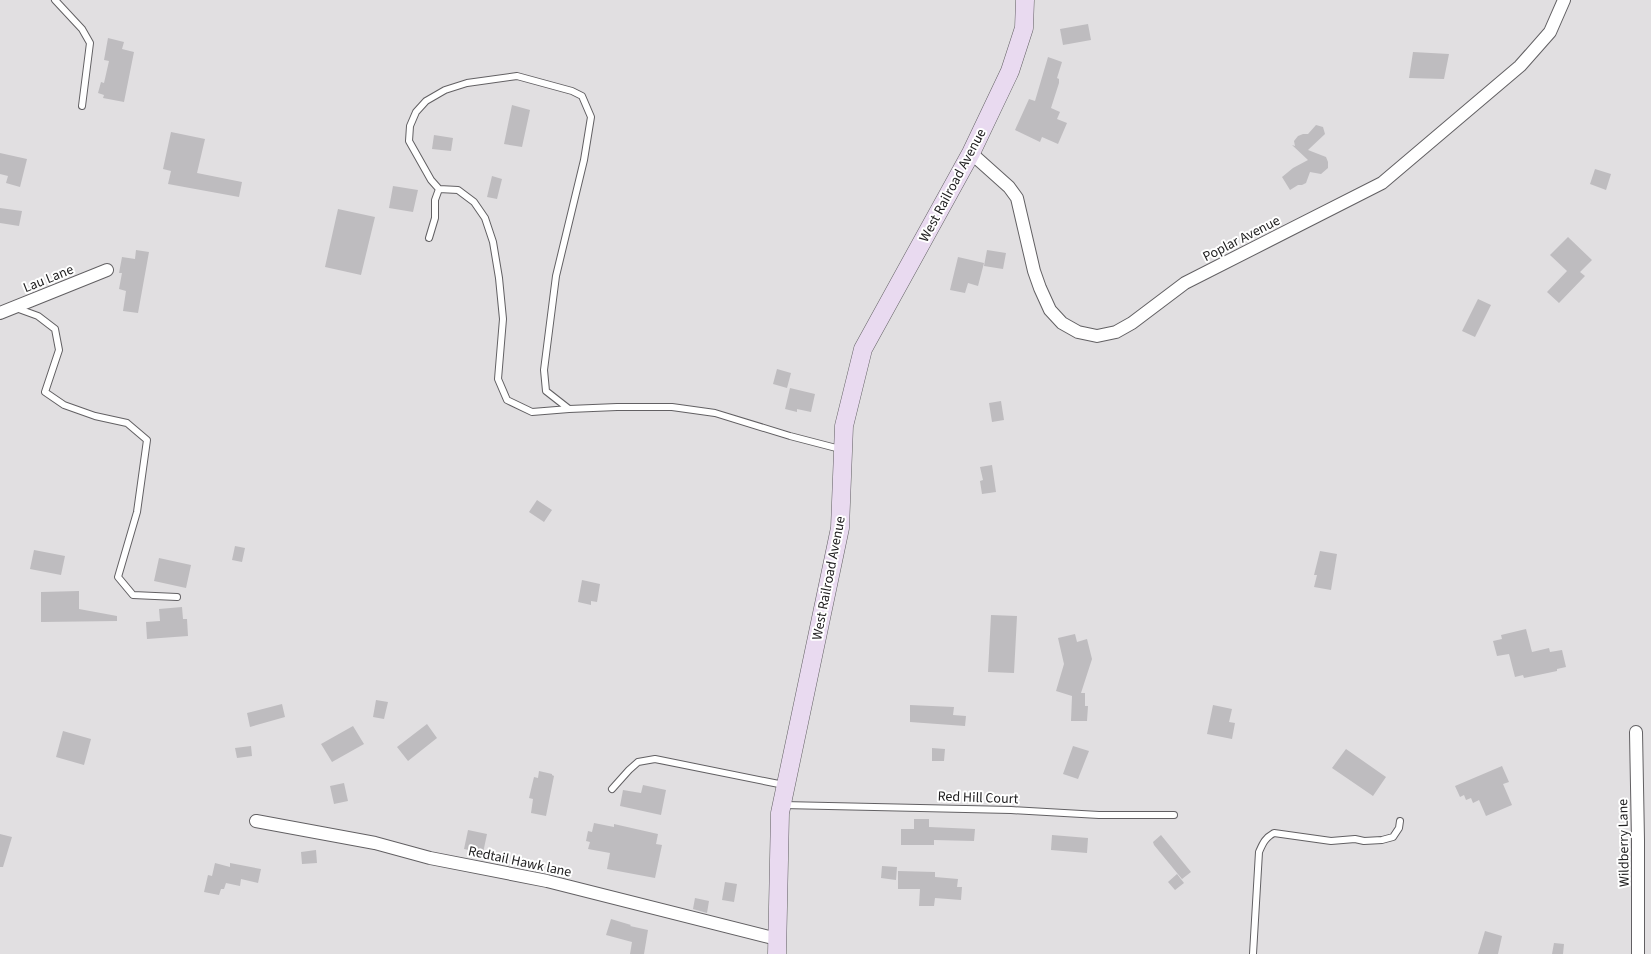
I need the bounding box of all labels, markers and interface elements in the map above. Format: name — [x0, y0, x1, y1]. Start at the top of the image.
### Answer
street label: West Railroad Avenue — [914, 125, 991, 246]
street label: Poplar Avenue — [1199, 211, 1284, 267]
street label: Lau Lane — [20, 260, 77, 298]
street label: West Railroad Avenue — [807, 514, 851, 642]
street label: Red Hill Court — [937, 787, 1019, 809]
street label: Wildberry Lane — [1613, 799, 1635, 887]
street label: Redtail Hawk lane — [466, 841, 573, 883]

